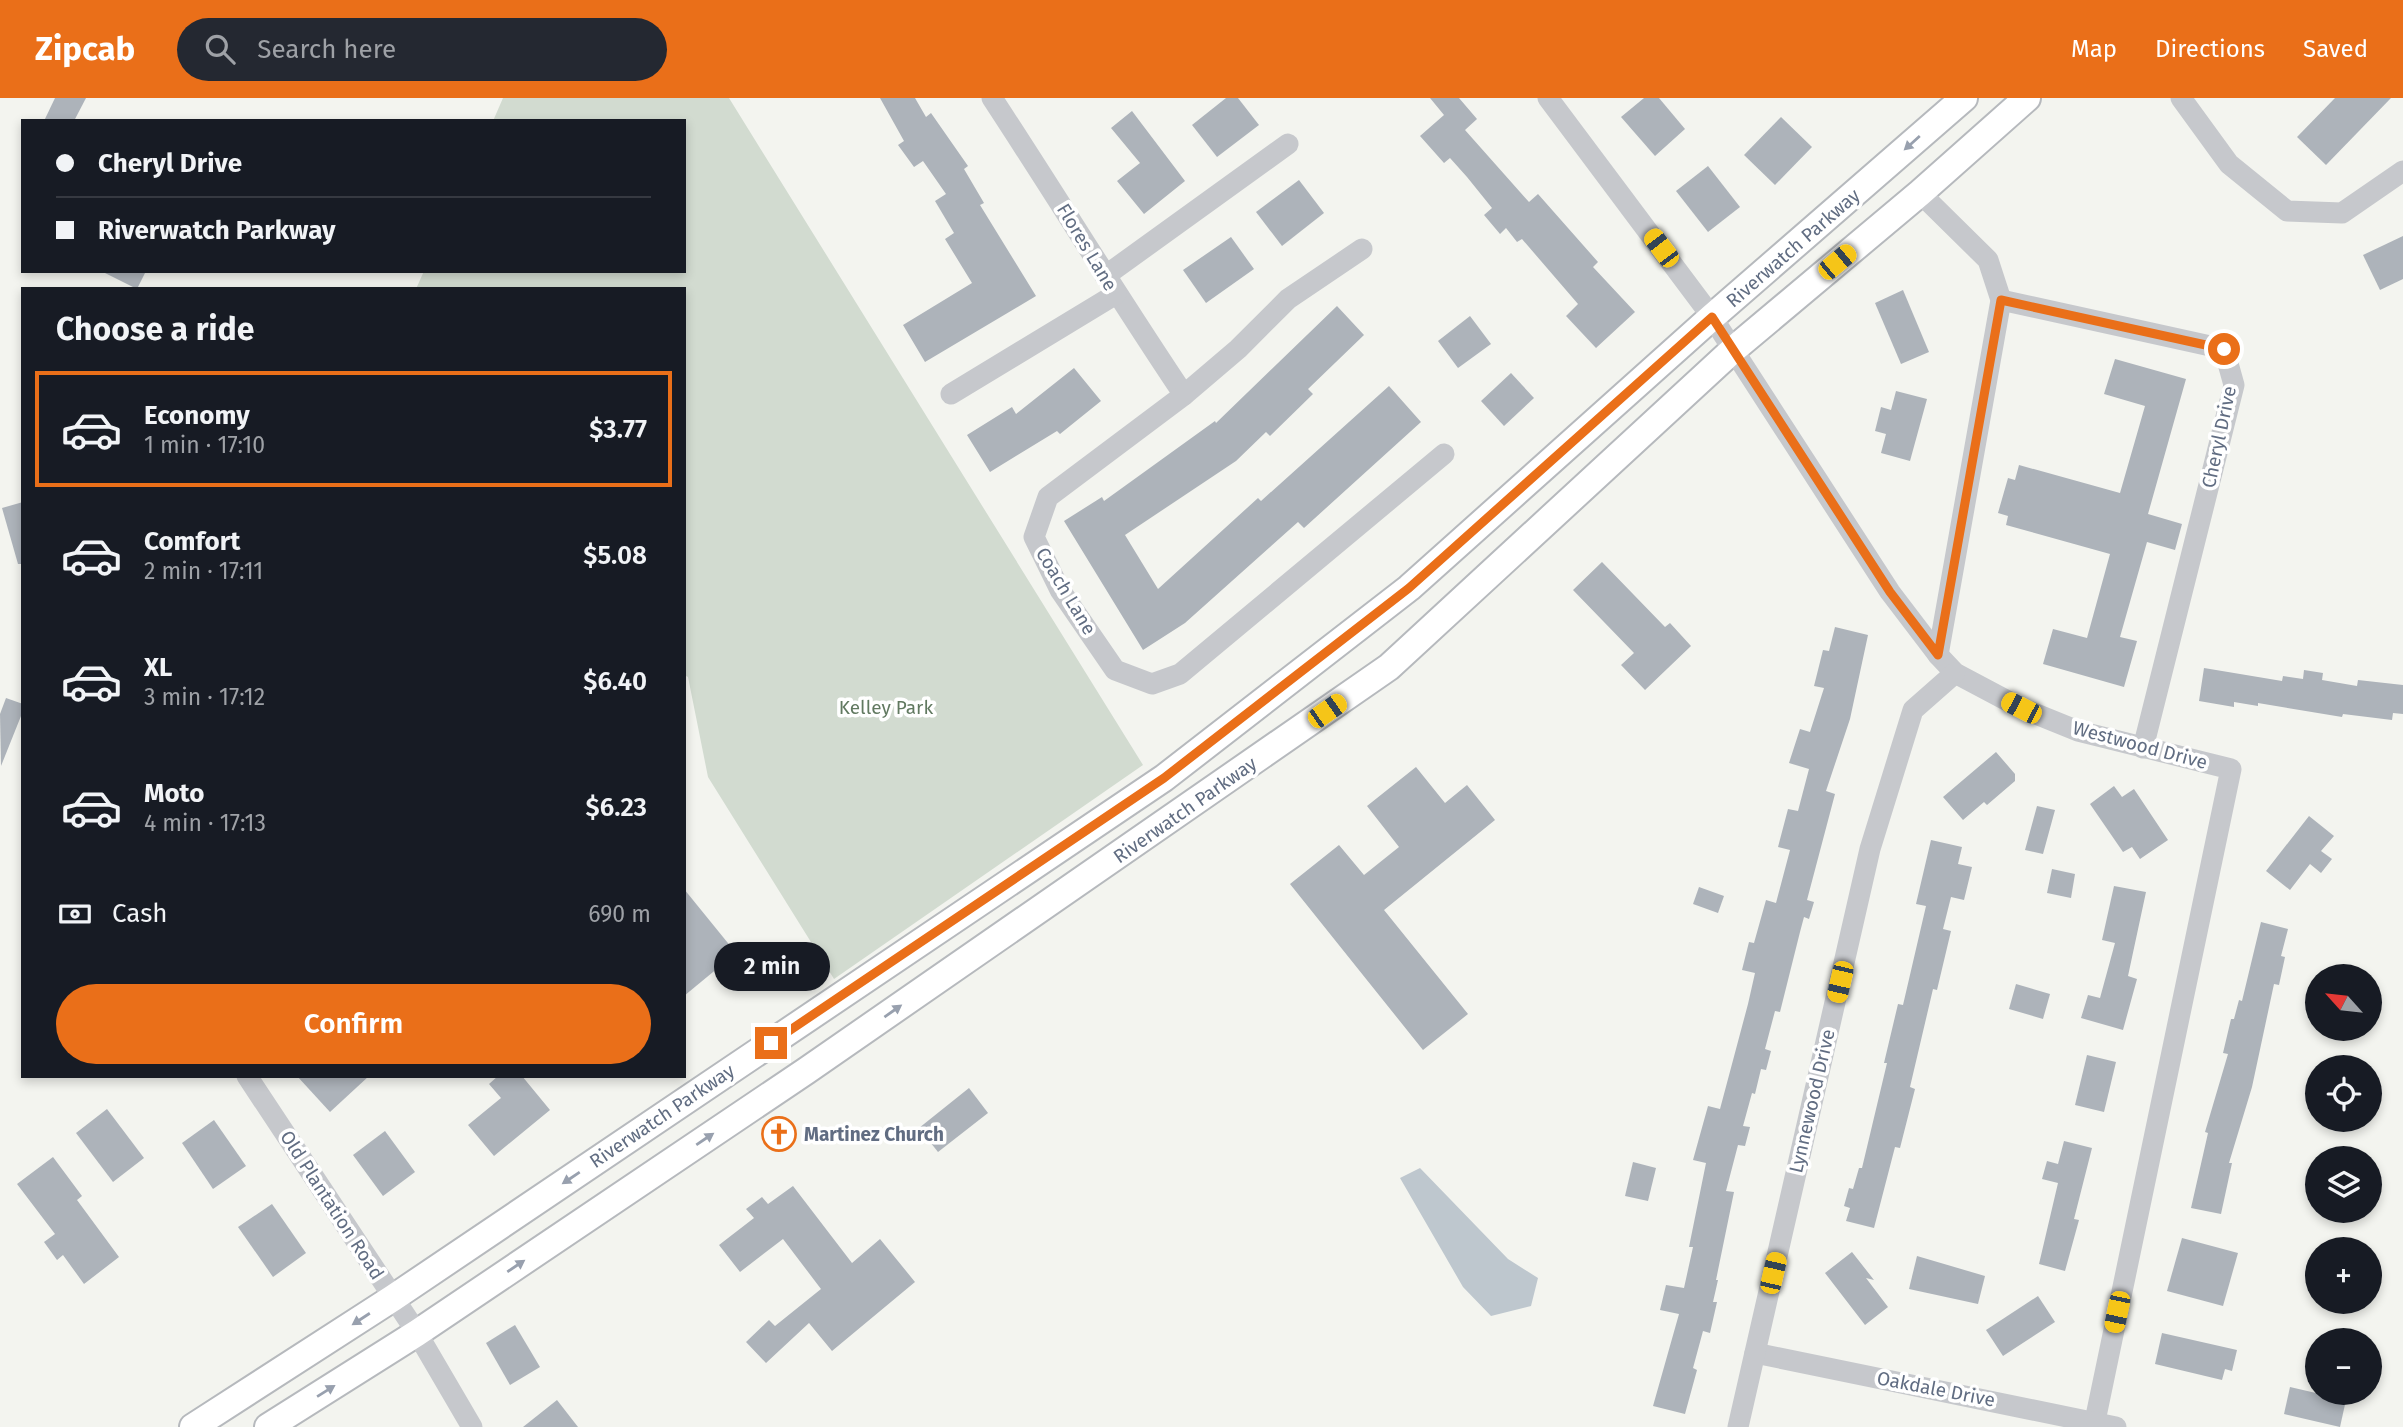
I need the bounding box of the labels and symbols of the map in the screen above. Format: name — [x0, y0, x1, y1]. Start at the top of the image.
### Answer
one-way arrow — [1904, 135, 1921, 150]
street label: Riverwatch Parkway — [1721, 183, 1865, 312]
street label: Flores Lane — [1052, 199, 1122, 295]
car — [1640, 225, 1683, 271]
car — [1815, 240, 1860, 284]
route start — [2208, 333, 2240, 365]
street label: Cheryl Drive — [2197, 384, 2241, 490]
street label: Coach Lane — [1031, 543, 1101, 639]
car — [1998, 689, 2045, 727]
car — [1304, 690, 1351, 732]
park label: Kelley Park — [839, 696, 933, 719]
street label: Westwood Drive — [2070, 716, 2210, 774]
street label: Riverwatch Parkway — [1109, 752, 1262, 868]
callout: 2 min — [713, 942, 829, 990]
car — [1826, 959, 1855, 1005]
north arrow — [2305, 964, 2382, 1041]
one-way arrow — [884, 1004, 902, 1018]
route end — [755, 1027, 787, 1059]
street label: Lynnewood Drive — [1784, 1027, 1840, 1175]
street label: Riverwatch Parkway — [585, 1059, 739, 1173]
church icon: Martinez Church — [760, 1115, 798, 1153]
place label: Martinez Church — [804, 1123, 944, 1146]
street label: Old Plantation Road — [275, 1126, 389, 1284]
one-way arrow — [696, 1132, 714, 1146]
one-way arrow — [562, 1171, 580, 1185]
car — [1759, 1250, 1788, 1296]
one-way arrow — [507, 1259, 525, 1273]
car — [2103, 1289, 2132, 1335]
one-way arrow — [352, 1312, 371, 1325]
street label: Oakdale Drive — [1875, 1366, 1997, 1412]
one-way arrow — [316, 1384, 335, 1397]

